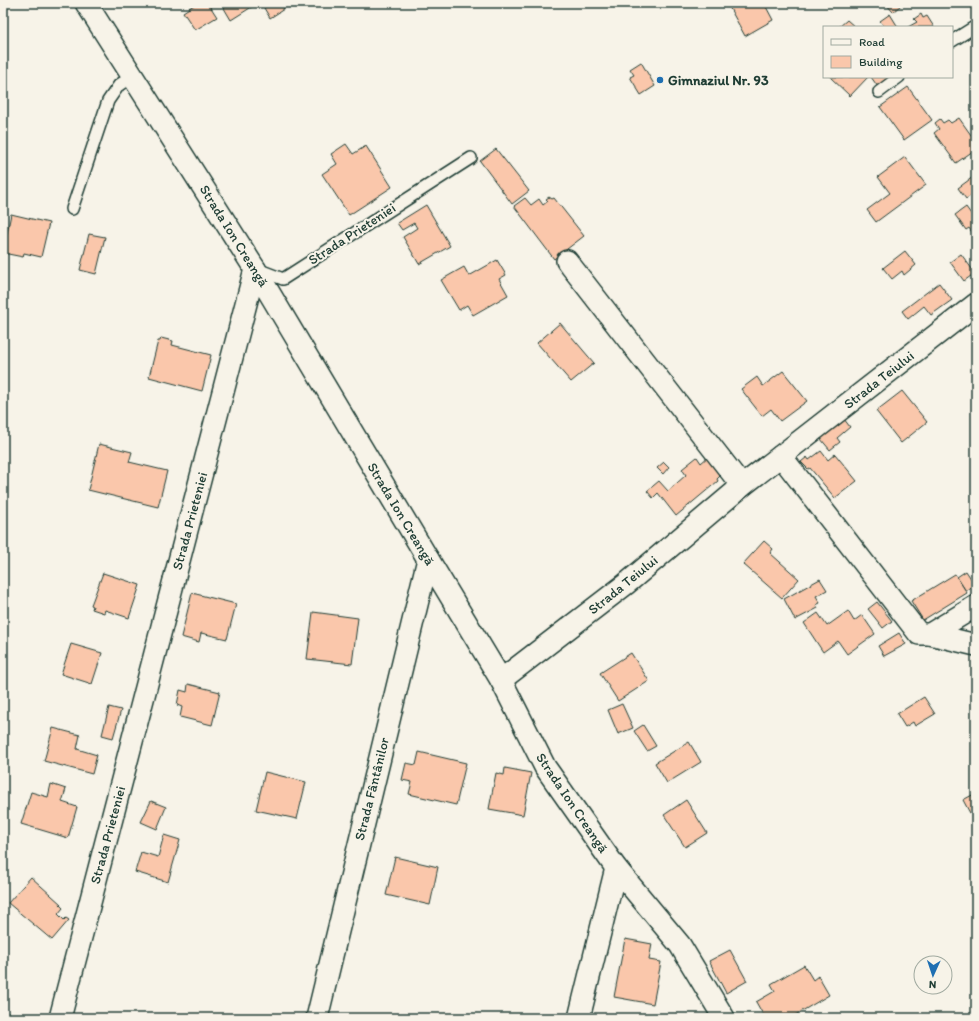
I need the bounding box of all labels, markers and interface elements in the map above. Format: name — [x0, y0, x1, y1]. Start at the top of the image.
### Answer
legend — [823, 26, 953, 78]
text: Road — [859, 35, 885, 49]
text: Building — [859, 55, 903, 69]
place label: Gimnaziul Nr. 93 — [668, 72, 769, 89]
marker: Gimnaziul Nr. 93 — [655, 75, 665, 85]
street label: Strada Ion Creangă — [196, 182, 273, 291]
street label: Strada Prieteniei — [305, 199, 399, 269]
street label: Strada Teiului — [840, 347, 918, 413]
street label: Strada Ion Creangă — [364, 459, 439, 569]
street label: Strada Prieteniei — [169, 470, 211, 572]
street label: Strada Teiului — [585, 552, 661, 618]
street label: Strada Fântânilor — [351, 735, 393, 842]
street label: Strada Ion Creangă — [532, 750, 612, 857]
street label: Strada Prieteniei — [87, 784, 129, 886]
north arrow — [913, 955, 953, 995]
text: N — [928, 978, 937, 991]

